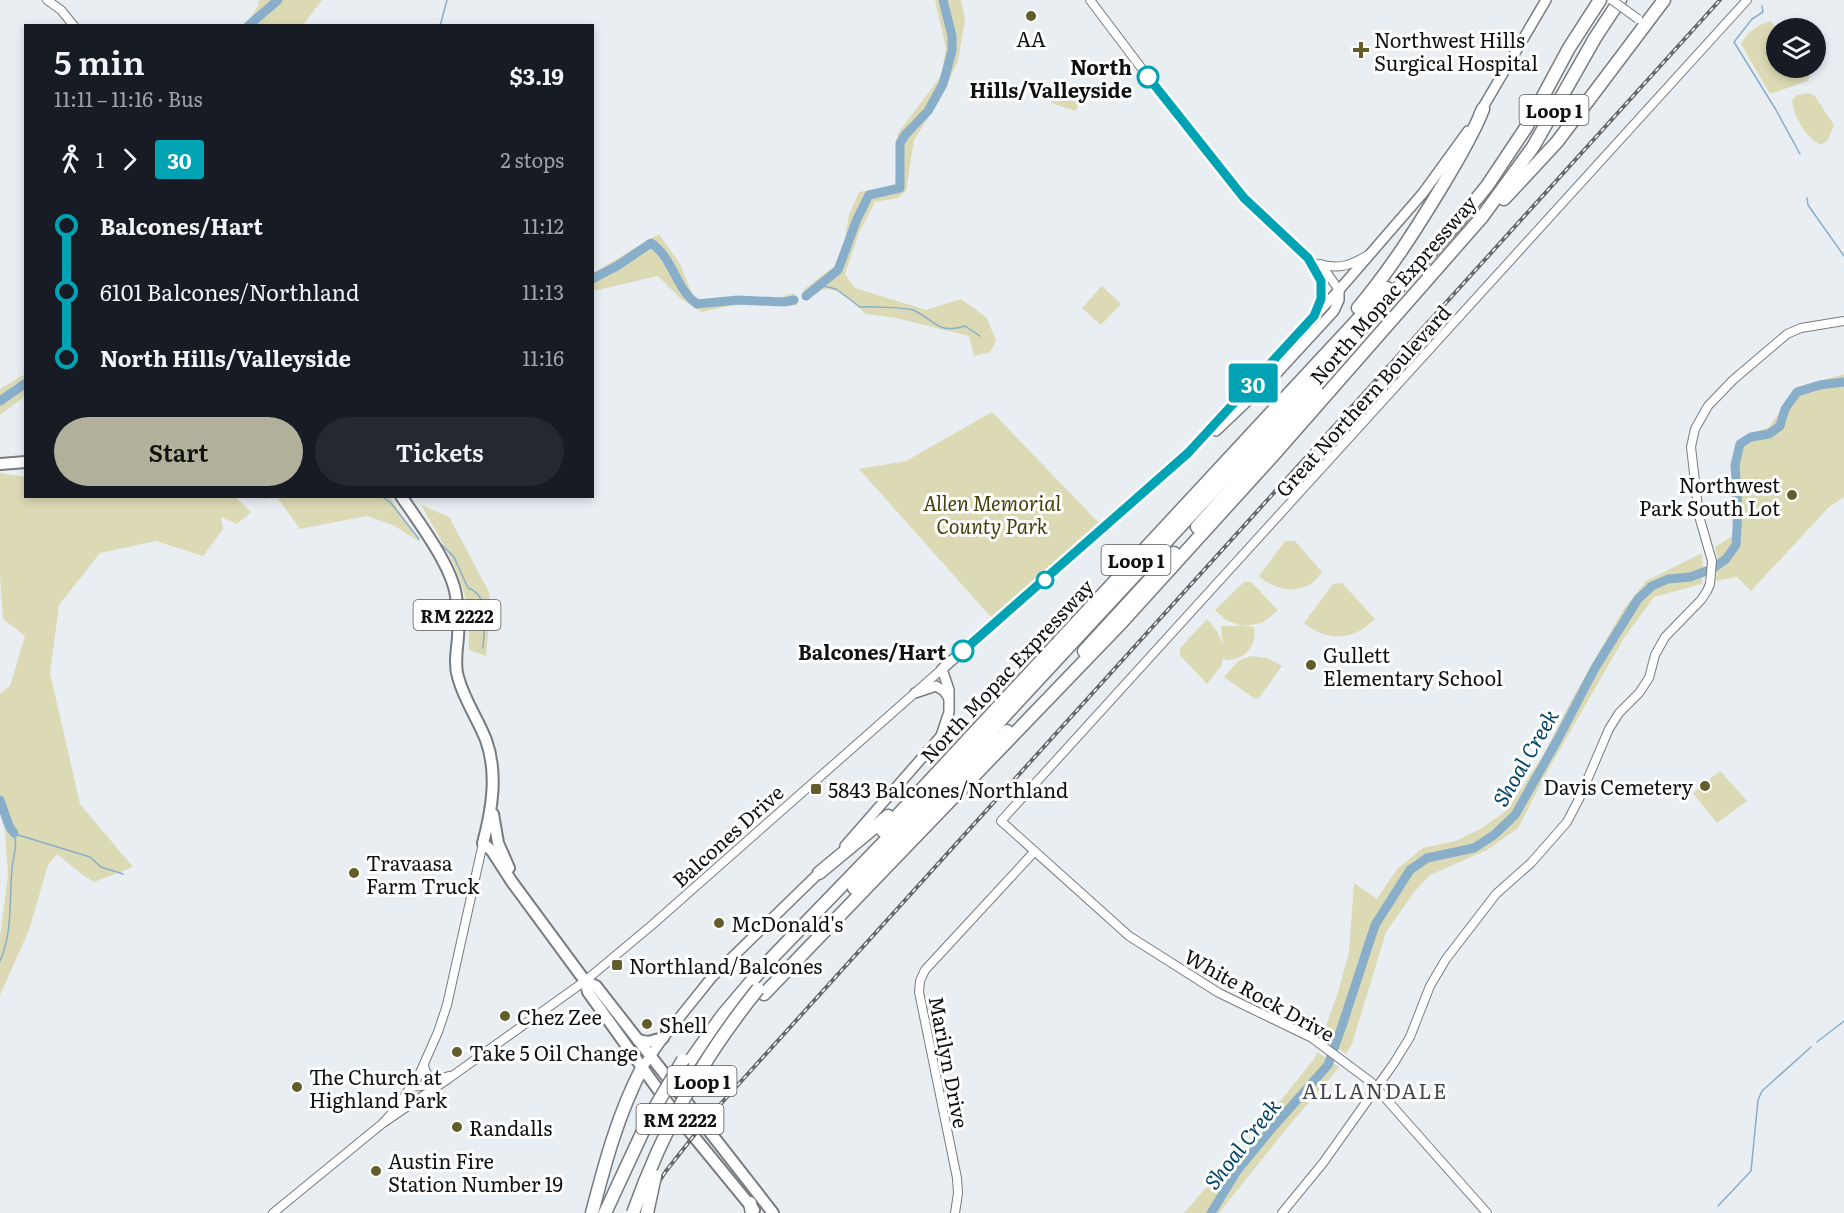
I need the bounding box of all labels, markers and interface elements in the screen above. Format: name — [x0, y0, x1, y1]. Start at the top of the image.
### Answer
marker: AA — [1024, 9, 1038, 23]
map controls — [1766, 18, 1826, 78]
button: layers — [1766, 18, 1826, 78]
place label: AA — [1016, 23, 1046, 53]
place label: Northwest Hills Surgical Hospital — [1374, 24, 1538, 77]
text: 5 min — [54, 36, 145, 85]
marker: Northwest Hills Surgical Hospital — [1352, 41, 1370, 59]
place label: North Hills/Valleyside — [970, 51, 1132, 104]
text: $3.19 — [510, 59, 564, 92]
marker: North Hills/Valleyside — [1137, 66, 1159, 88]
text: 11:11 – 11:16 · Bus — [54, 83, 203, 113]
road number: Loop 1 — [1520, 95, 1588, 125]
icon: walk — [54, 143, 87, 176]
icon: forward — [113, 143, 146, 176]
text: 1 — [96, 144, 104, 174]
text: 30 — [167, 144, 192, 175]
text: 2 stops — [500, 144, 564, 174]
street label: North Mopac Expressway — [1301, 187, 1483, 390]
text: Balcones/Hart — [100, 209, 263, 242]
text: 11:12 — [523, 210, 564, 240]
text: 6101 Balcones/Northland — [100, 275, 360, 308]
text: 11:13 — [522, 276, 564, 306]
street label: Great Northern Boulevard — [1267, 297, 1457, 503]
text: North Hills/Valleyside — [100, 341, 351, 374]
text: 11:16 — [522, 342, 564, 372]
line badge: 30 — [1226, 364, 1280, 403]
text: 30 — [1241, 368, 1265, 399]
button: Start — [54, 417, 303, 486]
button: Tickets — [315, 417, 564, 486]
place label: Northwest Park South Lot — [1639, 469, 1780, 522]
park label: Allen Memorial County Park — [923, 487, 1061, 540]
marker: Northwest Park South Lot — [1785, 488, 1799, 502]
road number: Loop 1 — [1102, 545, 1170, 575]
street label: North Mopac Expressway — [913, 571, 1100, 769]
unlabelled marker — [1036, 571, 1054, 589]
road number: RM 2222 — [414, 600, 500, 630]
place label: Balcones/Hart — [798, 636, 946, 666]
place label: Gullett Elementary School — [1323, 639, 1503, 692]
marker: Balcones/Hart — [952, 640, 974, 662]
marker: Gullett Elementary School — [1304, 658, 1318, 672]
water label: Shoal Creek — [1484, 702, 1565, 812]
place label: Davis Cemetery — [1544, 771, 1693, 801]
place label: 5843 Balcones/Northland — [828, 774, 1068, 804]
street label: Balcones Drive — [665, 777, 789, 893]
marker: Davis Cemetery — [1698, 779, 1712, 793]
marker: 5843 Balcones/Northland — [809, 782, 823, 796]
place label: Travaasa Farm Truck — [366, 847, 480, 900]
marker: Travaasa Farm Truck — [347, 866, 361, 880]
place label: McDonald's — [731, 908, 843, 938]
marker: McDonald's — [712, 916, 726, 930]
street label: White Rock Drive — [1179, 940, 1341, 1048]
place label: Northland/Balcones — [629, 950, 822, 980]
marker: Northland/Balcones — [610, 958, 624, 972]
street label: Marilyn Drive — [923, 994, 977, 1130]
place label: Chez Zee — [517, 1001, 602, 1031]
marker: Chez Zee — [498, 1009, 512, 1023]
place label: Shell — [659, 1009, 708, 1039]
marker: Shell — [640, 1017, 654, 1031]
place label: Take 5 Oil Change — [469, 1037, 638, 1067]
marker: Take 5 Oil Change — [450, 1045, 464, 1059]
place label: The Church at Highland Park — [309, 1061, 448, 1114]
road number: Loop 1 — [668, 1066, 736, 1096]
district label: ALLANDALE — [1302, 1074, 1448, 1105]
marker: The Church at Highland Park — [290, 1080, 304, 1094]
water label: Shoal Creek — [1195, 1090, 1287, 1195]
road number: RM 2222 — [636, 1104, 724, 1134]
place label: Randalls — [469, 1112, 552, 1142]
marker: Randalls — [450, 1120, 464, 1134]
place label: Austin Fire Station Number 19 — [388, 1145, 563, 1198]
marker: Austin Fire Station Number 19 — [369, 1164, 383, 1178]

